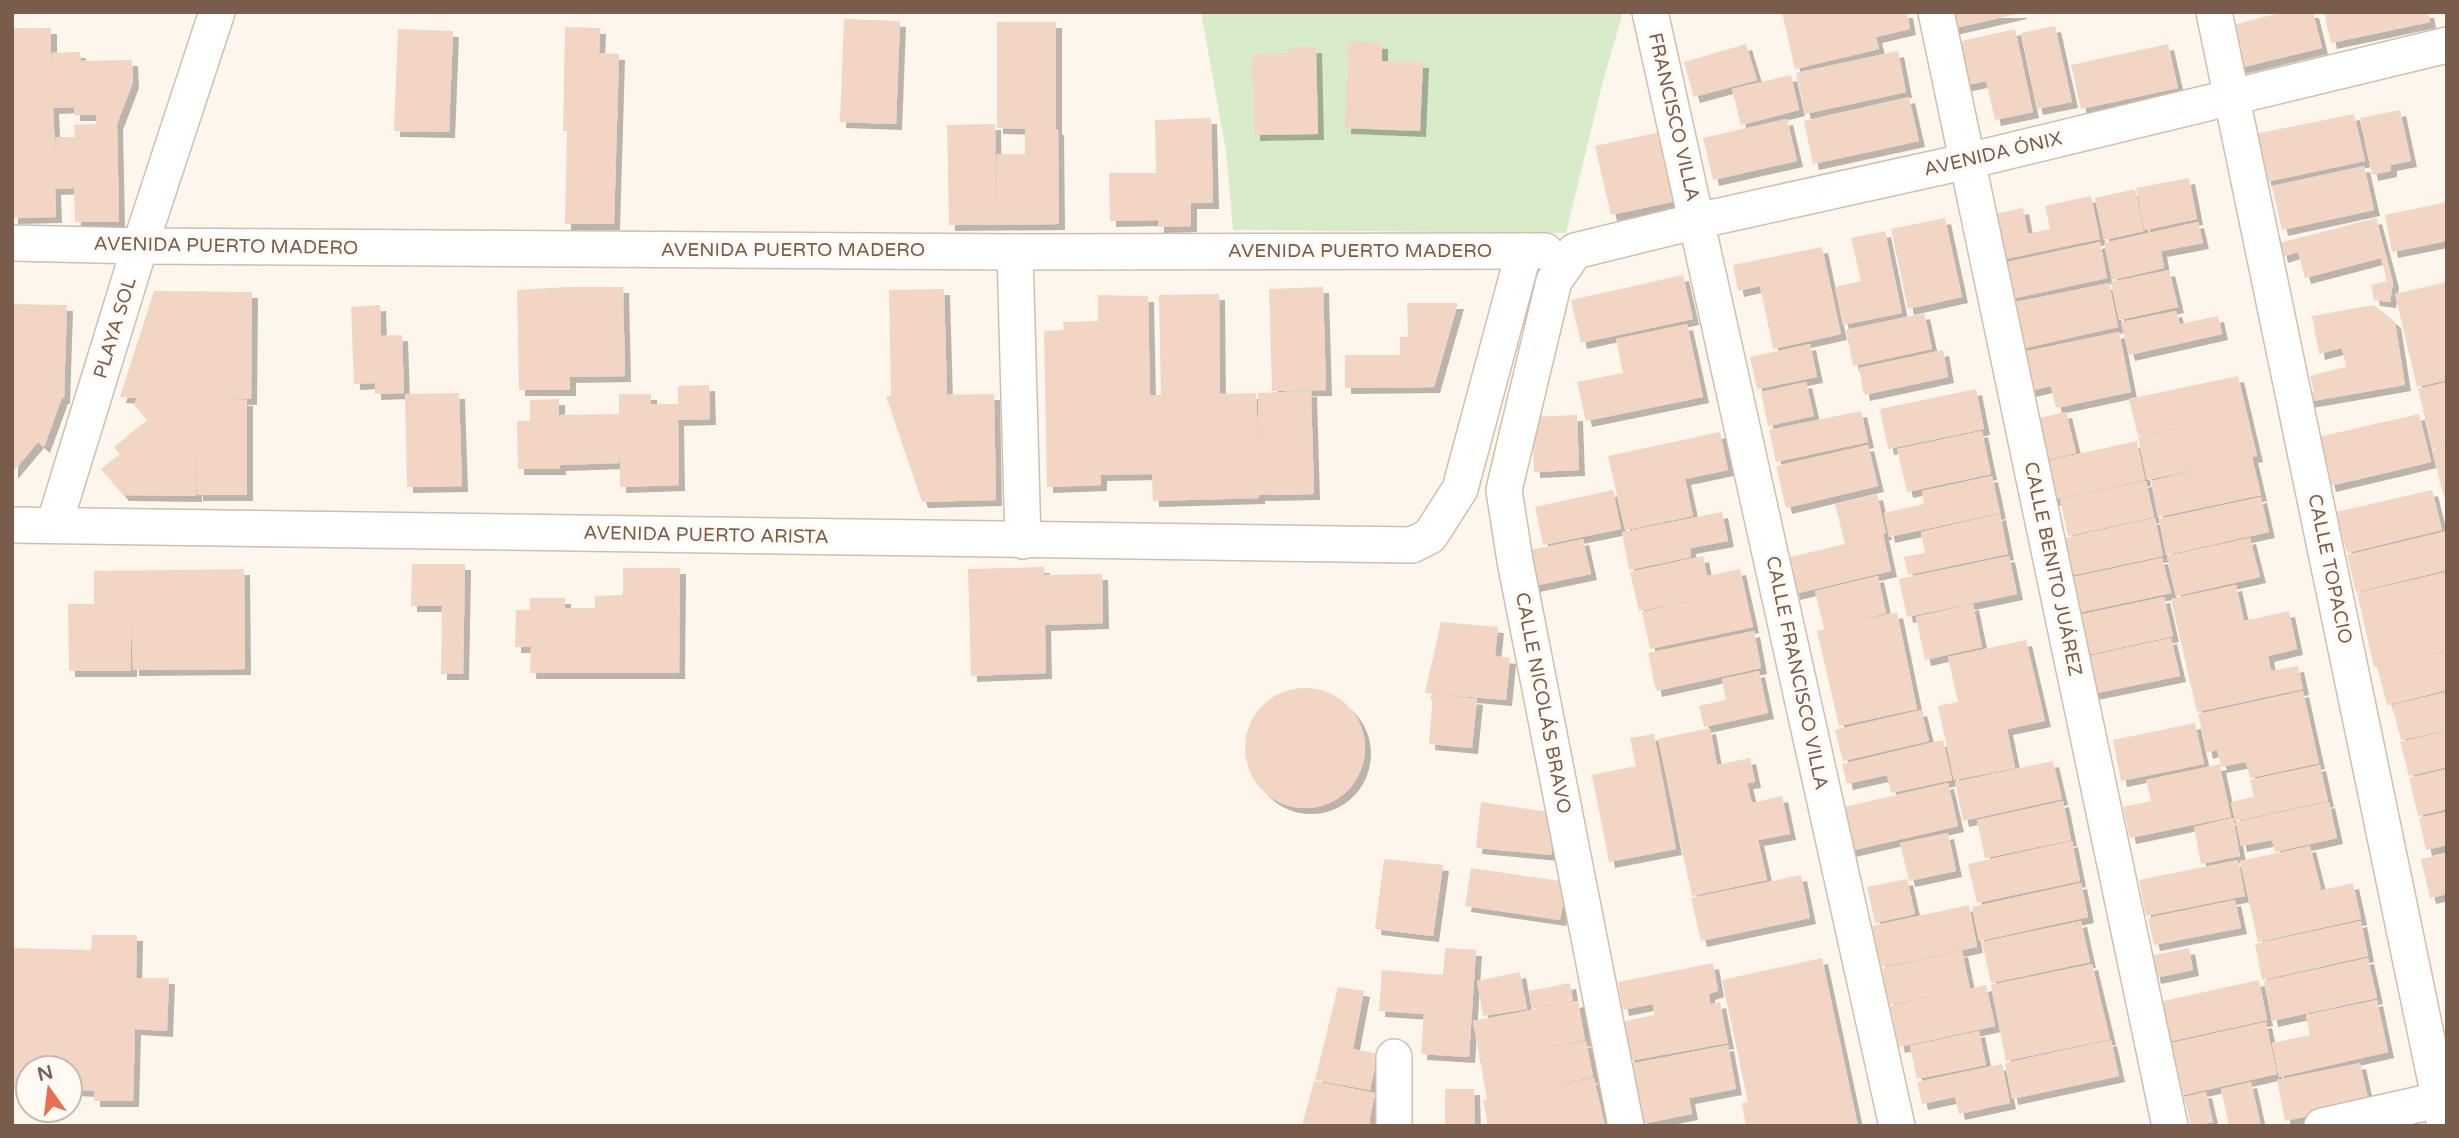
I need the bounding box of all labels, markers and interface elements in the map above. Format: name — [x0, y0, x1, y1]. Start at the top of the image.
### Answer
street label: FRANCISCO VILLA — [1644, 31, 1704, 203]
street label: AVENIDA ÓNIX — [1921, 126, 2064, 181]
street label: AVENIDA PUERTO MADERO — [94, 233, 358, 259]
street label: AVENIDA PUERTO MADERO — [661, 239, 925, 261]
street label: AVENIDA PUERTO MADERO — [1228, 240, 1492, 262]
street label: PLAYA SOL — [89, 275, 141, 381]
street label: CALLE BENITO JUÁREZ — [2020, 460, 2087, 678]
street label: CALLE TOPACIO — [2303, 492, 2357, 646]
street label: AVENIDA PUERTO ARISTA — [583, 522, 829, 548]
street label: CALLE FRANCISCO VILLA — [1761, 554, 1833, 792]
street label: CALLE NICOLÁS BRAVO — [1511, 590, 1576, 816]
north arrow — [14, 1054, 84, 1124]
text: N — [35, 1061, 55, 1086]

